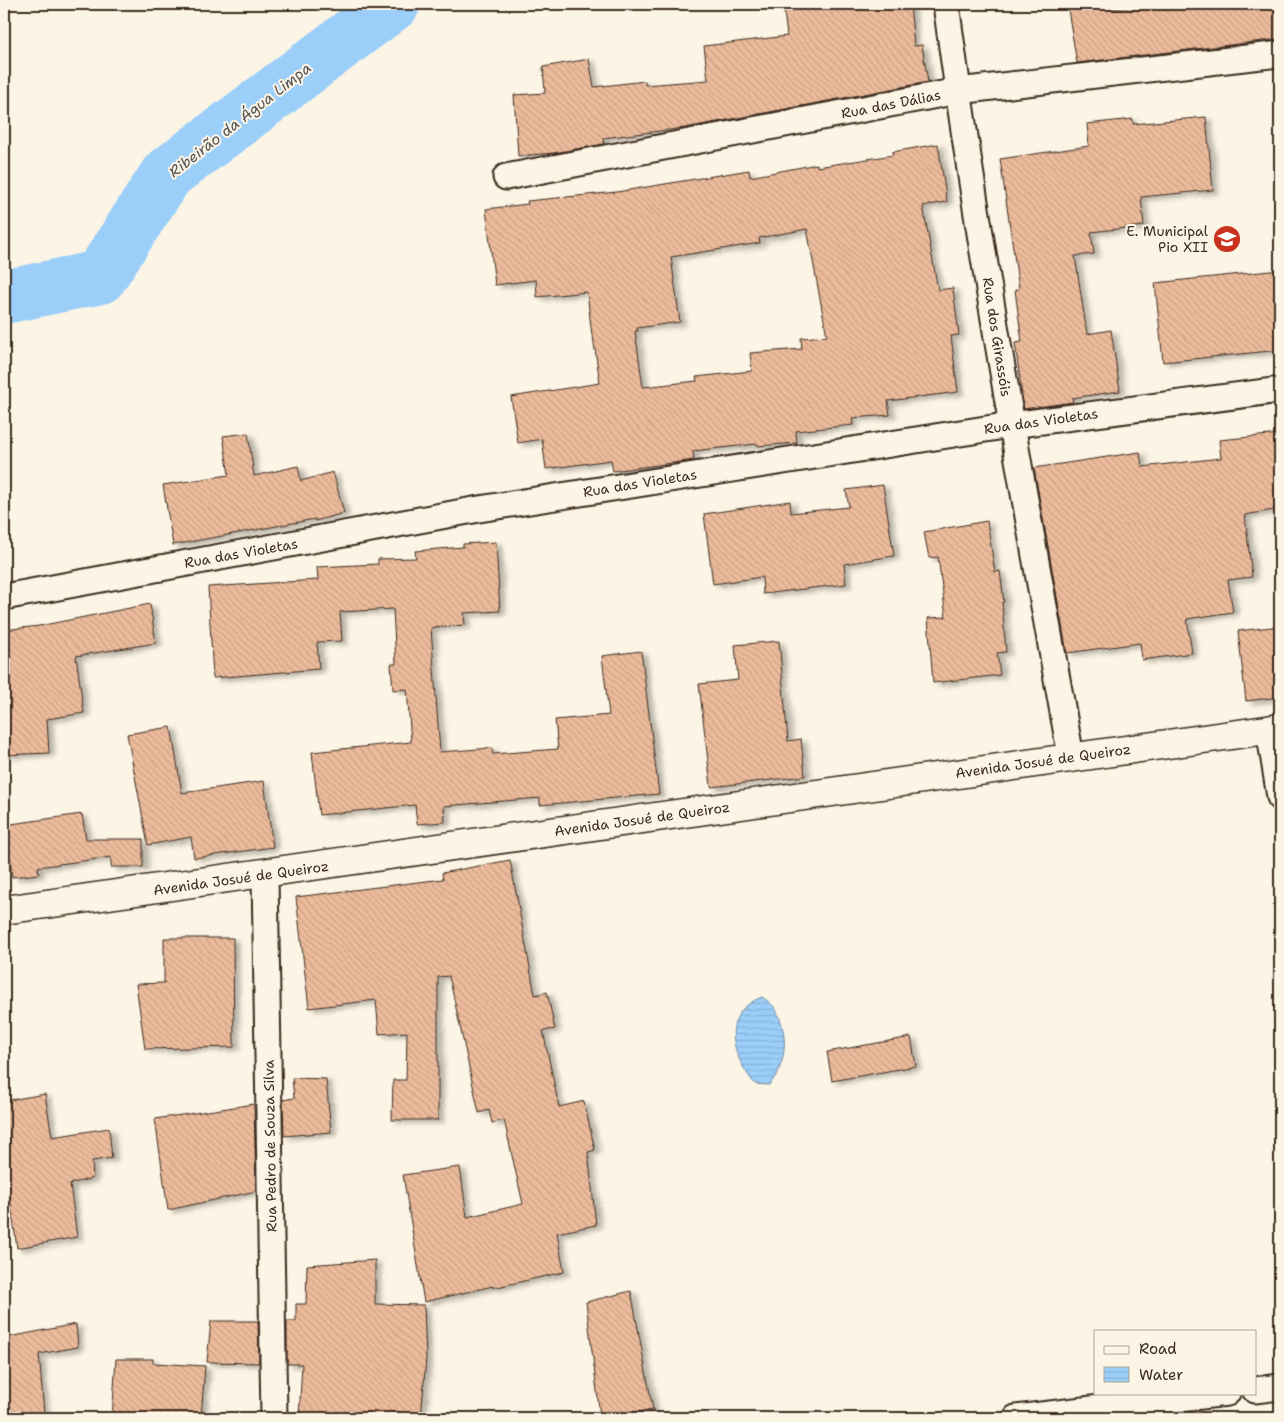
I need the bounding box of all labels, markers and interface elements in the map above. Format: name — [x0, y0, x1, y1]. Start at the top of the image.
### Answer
water label: Ribeirão da Água Limpa — [164, 57, 315, 182]
street label: Rua das Dálias — [840, 86, 942, 122]
place label: E. Municipal Pio XII — [1126, 222, 1209, 256]
school or university icon: E. Municipal Pio XII — [1212, 224, 1242, 254]
street label: Rua dos Girassóis — [979, 276, 1015, 398]
street label: Rua das Violetas — [983, 404, 1099, 438]
street label: Rua das Violetas — [582, 465, 698, 501]
street label: Rua das Violetas — [183, 534, 299, 572]
street label: Avenida Josué de Queiroz — [954, 740, 1132, 782]
street label: Avenida Josué de Queiroz — [553, 798, 731, 840]
street label: Avenida Josué de Queiroz — [152, 857, 330, 899]
street label: Rua Pedro de Souza Silva — [259, 1059, 281, 1232]
legend — [1094, 1330, 1256, 1394]
text: Road — [1139, 1339, 1177, 1359]
text: Water — [1139, 1365, 1183, 1385]

